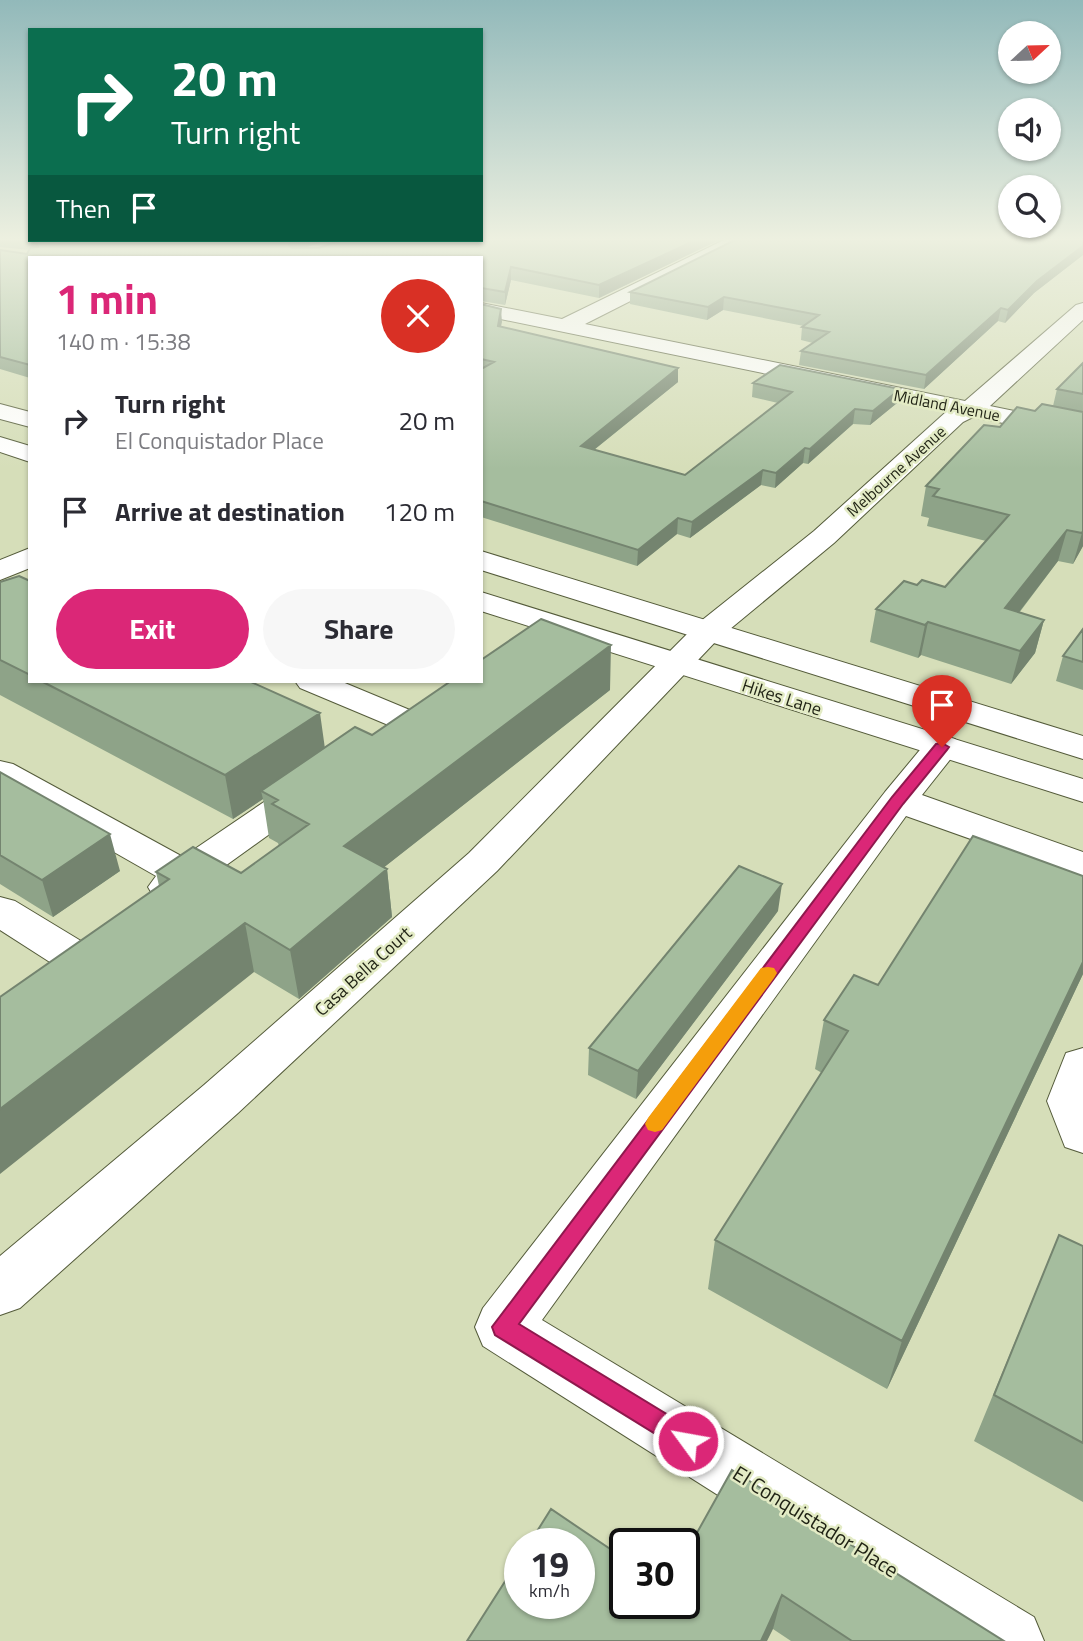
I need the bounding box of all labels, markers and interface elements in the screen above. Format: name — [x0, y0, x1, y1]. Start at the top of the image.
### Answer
north arrow — [998, 21, 1060, 84]
map controls — [998, 21, 1061, 238]
text: 20 m — [171, 40, 278, 115]
icon: right — [56, 56, 147, 147]
button: sound — [998, 98, 1061, 161]
text: Turn right — [171, 108, 300, 156]
button: search — [998, 175, 1061, 238]
text: Then — [56, 189, 111, 228]
icon: arrive — [125, 189, 163, 227]
text: 1 min — [56, 266, 158, 330]
button: close — [381, 279, 455, 353]
text: 140 m · 15:38 — [56, 324, 191, 359]
street label: Midland Avenue — [892, 383, 1002, 427]
text: Turn right — [115, 384, 226, 423]
text: 20 m — [398, 401, 455, 440]
icon: right — [56, 402, 94, 440]
street label: Melbourne Avenue — [841, 420, 951, 522]
text: El Conquistador Place — [115, 423, 324, 458]
text: Arrive at destination — [115, 492, 345, 531]
text: 120 m — [384, 492, 455, 531]
icon: arrive — [56, 493, 94, 531]
button: Exit — [56, 589, 249, 669]
button: Share — [263, 589, 455, 669]
street label: Hikes Lane — [739, 671, 825, 723]
pin — [912, 675, 972, 747]
icon: arrive — [923, 686, 961, 724]
street label: Casa Bella Court — [308, 919, 418, 1022]
position arrow — [651, 1404, 725, 1478]
street label: El Conquistador Place — [727, 1457, 905, 1585]
speed limit sign: 30 — [609, 1528, 700, 1619]
text: 19 — [530, 1537, 569, 1591]
text: km/h — [529, 1577, 570, 1604]

